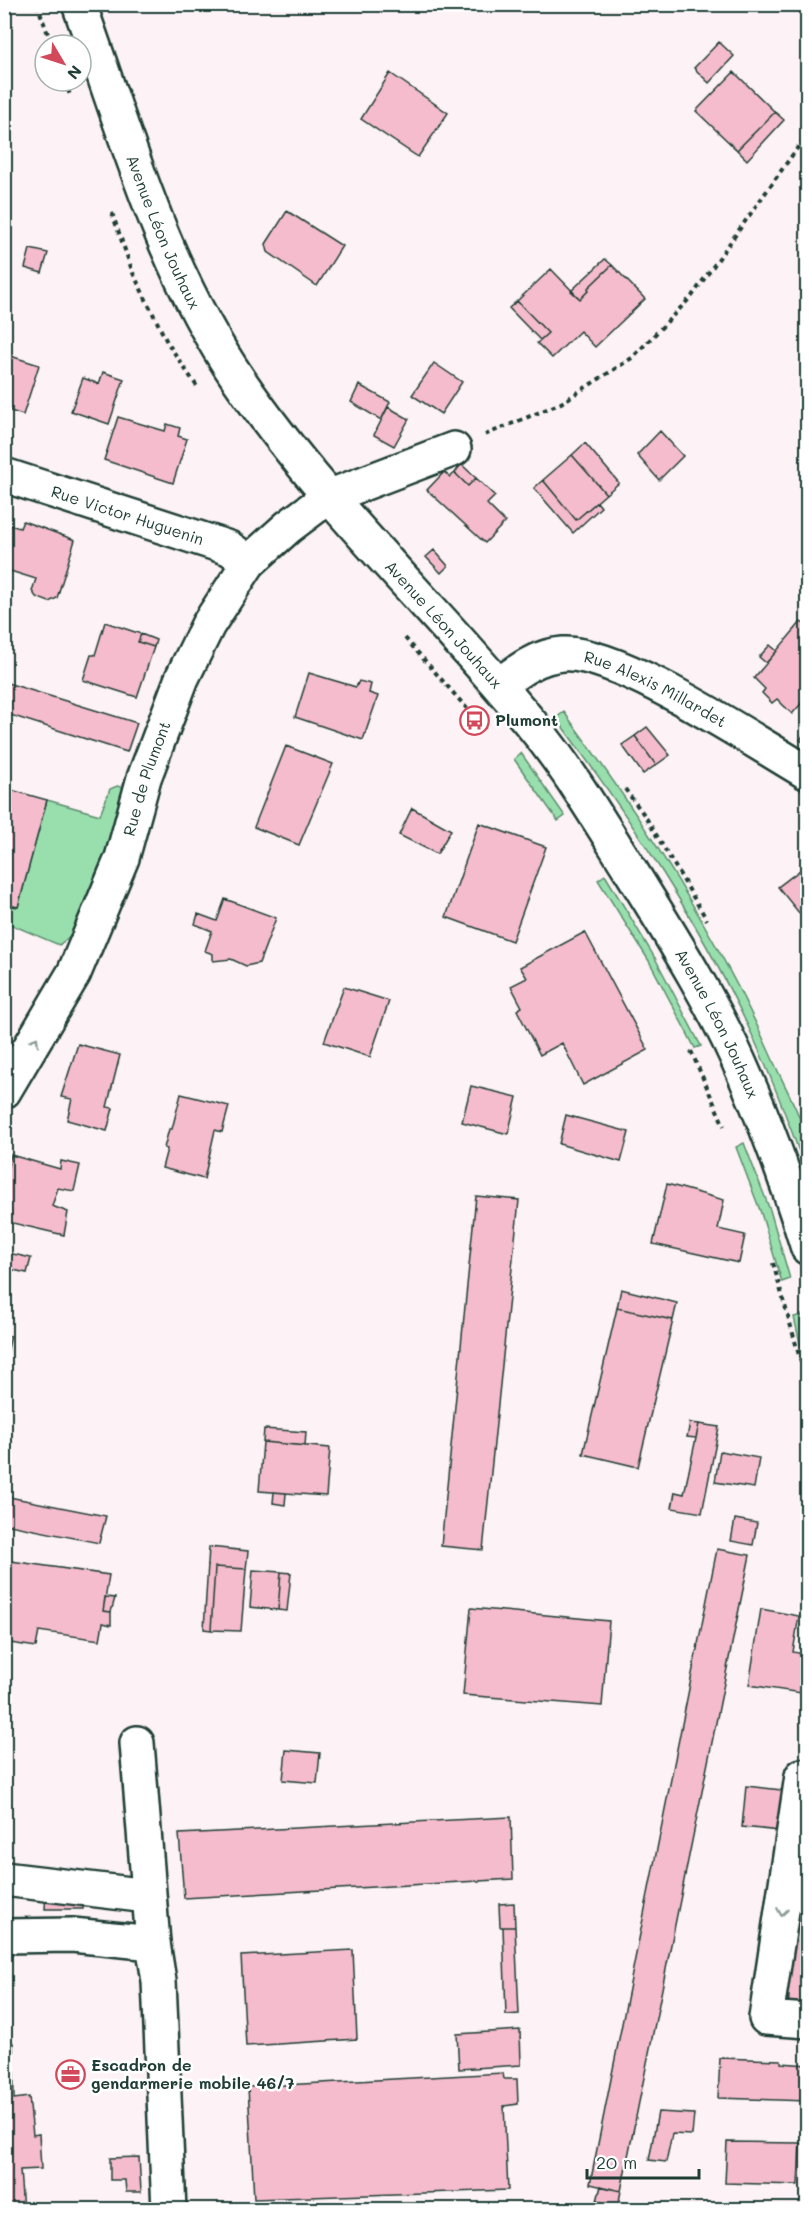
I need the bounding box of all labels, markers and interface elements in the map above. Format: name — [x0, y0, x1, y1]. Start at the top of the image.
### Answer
north arrow — [33, 33, 93, 93]
text: N — [63, 61, 87, 84]
street label: Avenue Léon Jouhaux — [122, 152, 206, 312]
street label: Rue Victor Huguenin — [49, 480, 207, 549]
street label: Avenue Léon Jouhaux — [381, 556, 507, 692]
street label: Rue Alexis Millardet — [582, 645, 731, 731]
bus stop icon: Plumont — [458, 704, 490, 736]
place label: Plumont — [495, 709, 558, 730]
street label: Rue de Plumont — [118, 718, 175, 838]
street label: Avenue Léon Jouhaux — [671, 945, 764, 1101]
one-way arrow — [28, 1037, 40, 1047]
one-way arrow — [776, 1906, 789, 1916]
place label: Escadron de gendarmerie mobile 46/7 — [91, 2054, 295, 2093]
office icon: Escadron de gendarmerie mobile 46/7 — [54, 2058, 86, 2090]
scale bar — [587, 2142, 700, 2180]
text: 20 m — [596, 2150, 637, 2174]

